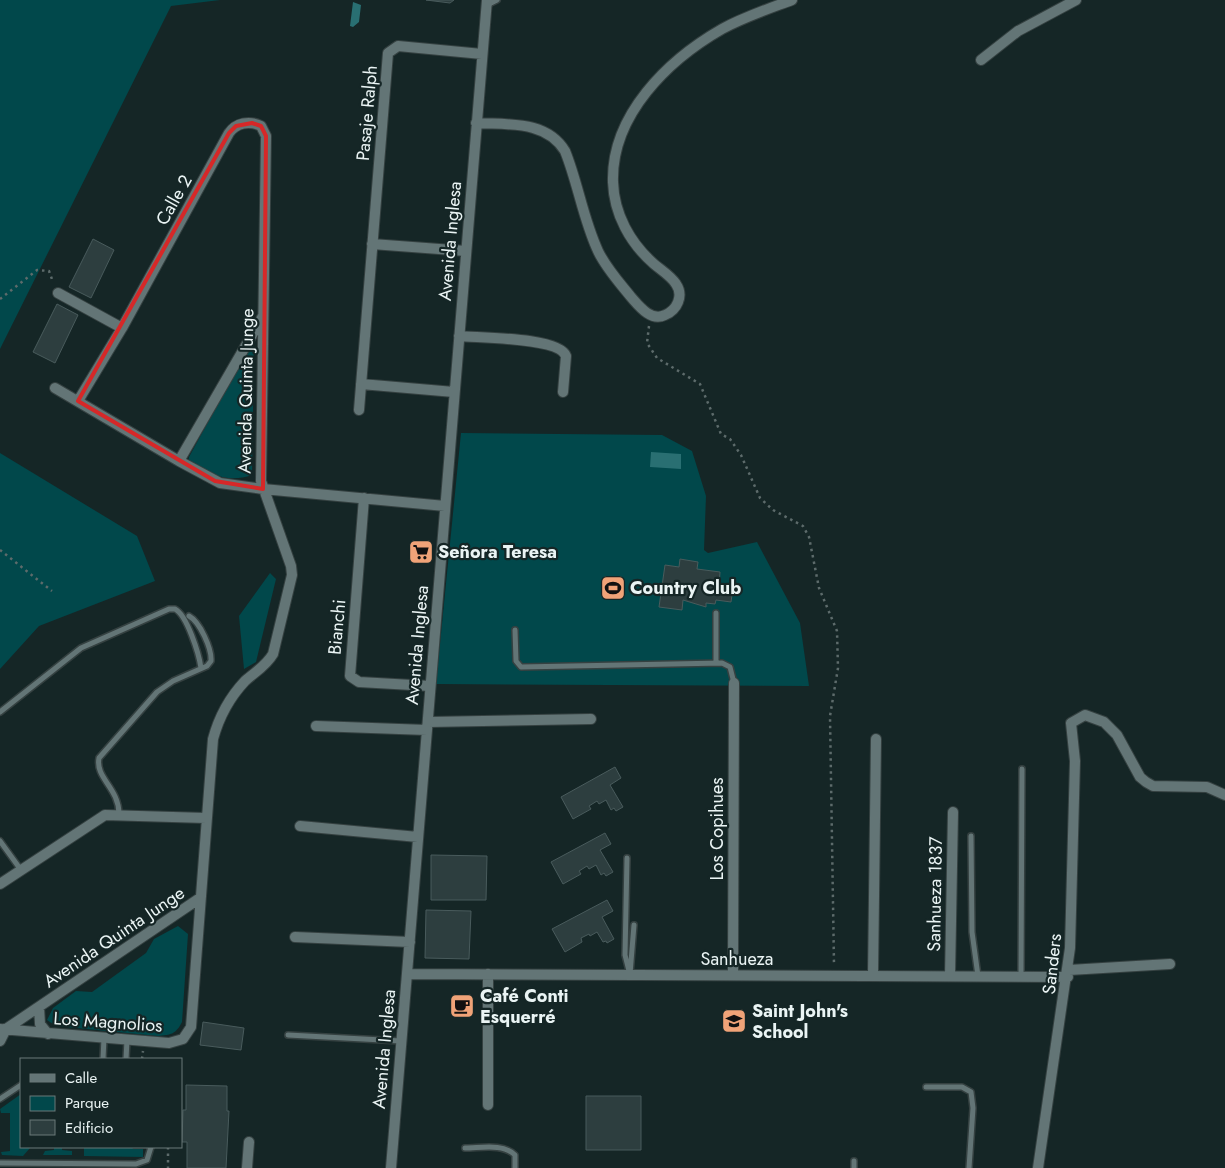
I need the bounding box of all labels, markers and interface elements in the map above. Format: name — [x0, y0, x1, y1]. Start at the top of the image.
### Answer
street label: Pasaje Ralph — [350, 64, 384, 162]
street label: Calle 2 — [149, 170, 199, 230]
street label: Avenida Inglesa — [432, 180, 468, 302]
street label: Avenida Quinta Junge — [232, 308, 260, 474]
supermarket icon: Señora Teresa — [408, 539, 434, 565]
place label: Señora Teresa — [438, 539, 557, 565]
sports icon: Country Club — [600, 575, 626, 601]
place label: Country Club — [630, 575, 741, 601]
street label: Avenida Inglesa — [399, 584, 435, 706]
street label: Bianchi — [322, 598, 352, 656]
street label: Los Copihues — [704, 777, 730, 881]
street label: Sanhueza 1837 — [921, 836, 949, 952]
street label: Avenida Quinta Junge — [38, 880, 190, 994]
street label: Sanders — [1036, 932, 1068, 996]
street label: Sanhueza — [701, 946, 773, 972]
place label: Café Conti Esquerré — [480, 983, 569, 1030]
street label: Avenida Inglesa — [366, 988, 402, 1110]
cafe icon: Café Conti Esquerré — [449, 993, 475, 1019]
place label: Saint John's School — [752, 998, 848, 1045]
street label: Los Magnolios — [53, 1005, 163, 1039]
school or university icon: Saint John's School — [721, 1008, 747, 1034]
legend — [20, 1058, 182, 1148]
text: Calle — [65, 1067, 97, 1089]
text: Parque — [65, 1092, 109, 1114]
text: Edificio — [65, 1117, 113, 1139]

